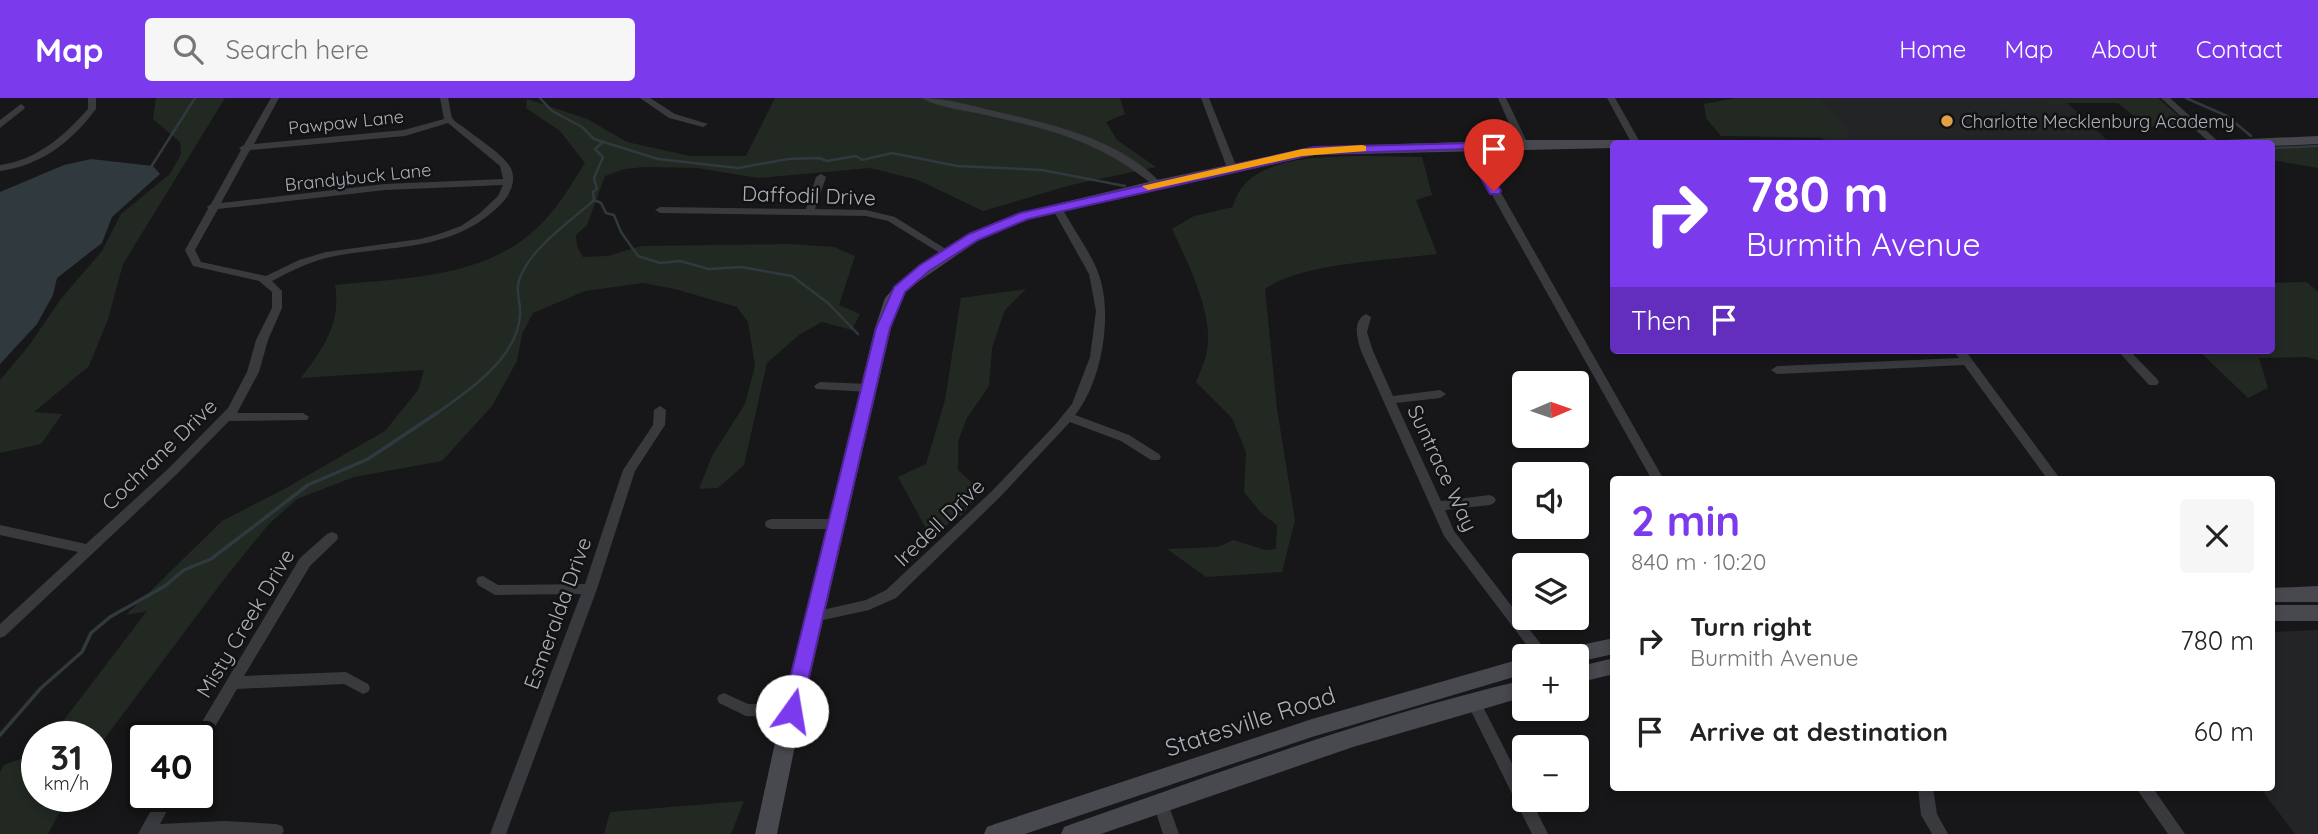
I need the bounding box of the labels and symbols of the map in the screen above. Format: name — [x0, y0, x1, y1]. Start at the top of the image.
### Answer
street label: Pawpaw Lane — [287, 104, 405, 140]
place label: Charlotte Mecklenburg Academy — [1961, 110, 2235, 133]
marker: Charlotte Mecklenburg Academy — [1939, 113, 1955, 129]
pin — [1464, 119, 1524, 191]
street label: Brandybuck Lane — [284, 158, 432, 196]
street label: Daffodil Drive — [742, 180, 876, 210]
north arrow — [1512, 371, 1589, 448]
street label: Cochrane Drive — [96, 393, 222, 515]
street label: Suntrace Way — [1402, 401, 1484, 535]
street label: Iredell Drive — [889, 473, 989, 571]
street label: Esmeralda Drive — [517, 534, 597, 692]
street label: Misty Creek Drive — [190, 544, 300, 702]
position arrow — [755, 674, 829, 748]
street label: Statesville Road — [1161, 679, 1339, 763]
speed limit sign: 40 — [126, 721, 217, 812]

